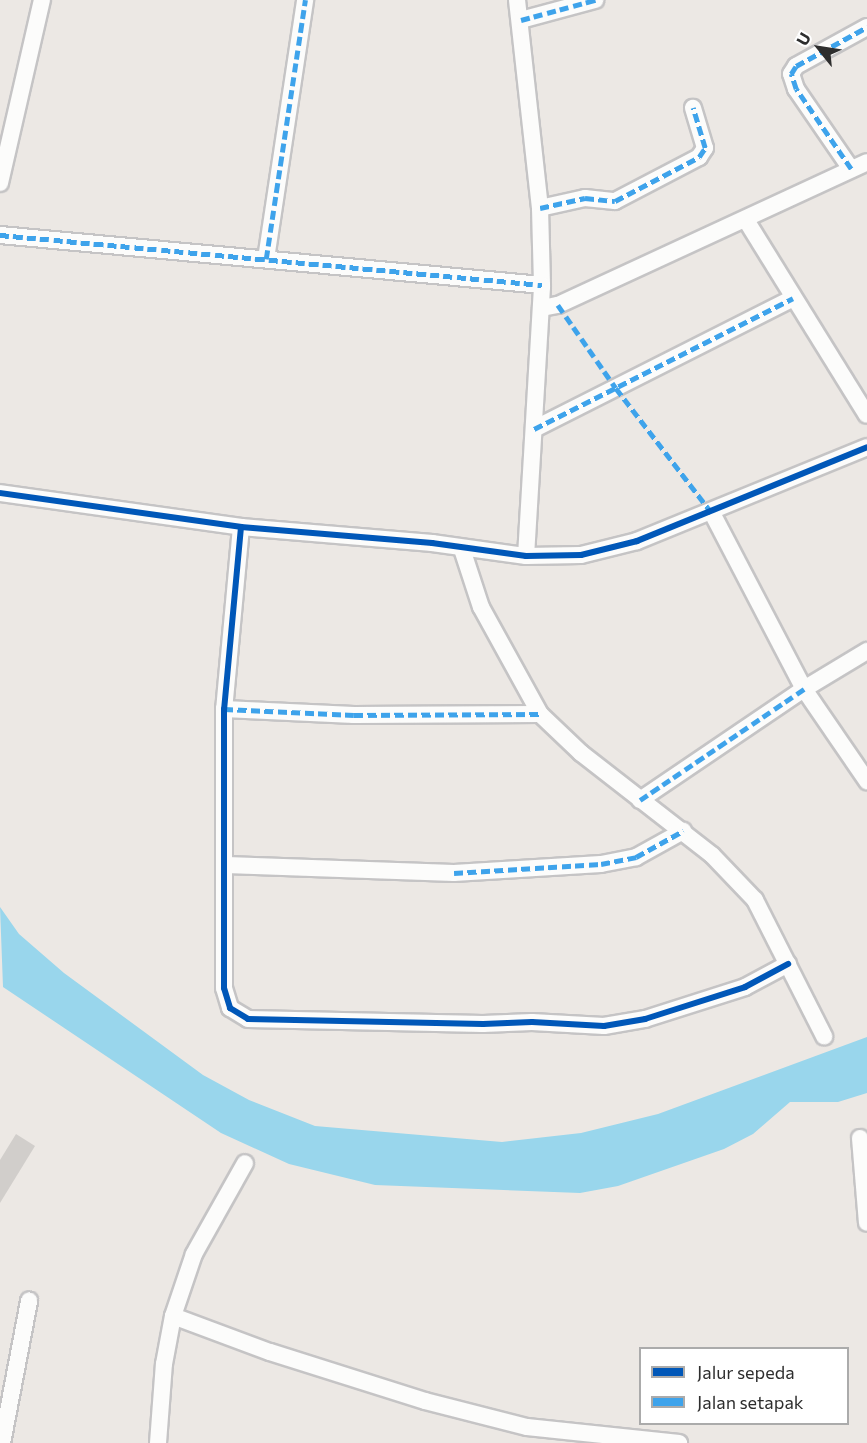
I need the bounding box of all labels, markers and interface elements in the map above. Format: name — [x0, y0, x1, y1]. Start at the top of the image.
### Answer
north arrow — [789, 18, 849, 78]
text: U — [792, 29, 814, 49]
legend — [639, 1347, 849, 1425]
text: Jalur sepeda — [697, 1361, 795, 1383]
text: Jalan setapak — [697, 1391, 804, 1413]

